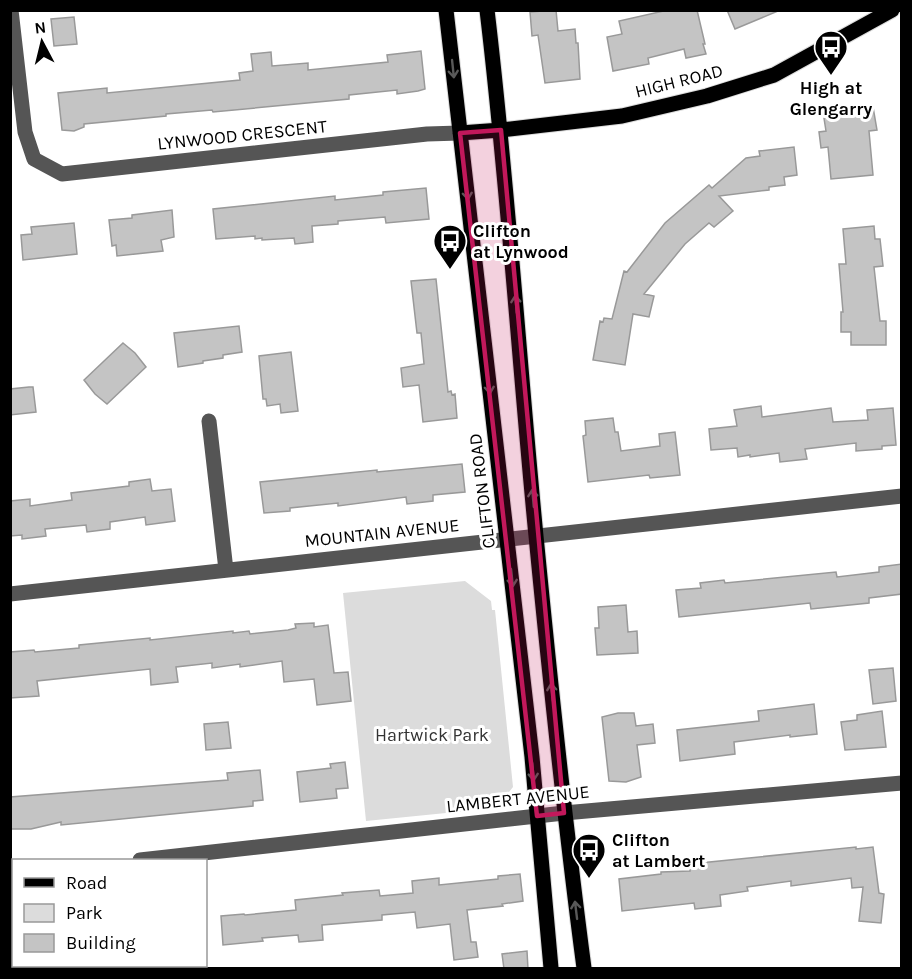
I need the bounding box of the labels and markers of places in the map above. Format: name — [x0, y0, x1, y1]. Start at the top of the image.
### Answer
bus stop icon: High at Glengarry — [813, 29, 849, 76]
place label: High at Glengarry — [790, 77, 872, 120]
place label: Clifton at Lynwood — [473, 220, 569, 263]
bus stop icon: Clifton at Lynwood — [432, 223, 468, 270]
place label: Clifton at Lambert — [612, 829, 705, 872]
bus stop icon: Clifton at Lambert — [571, 832, 607, 879]

